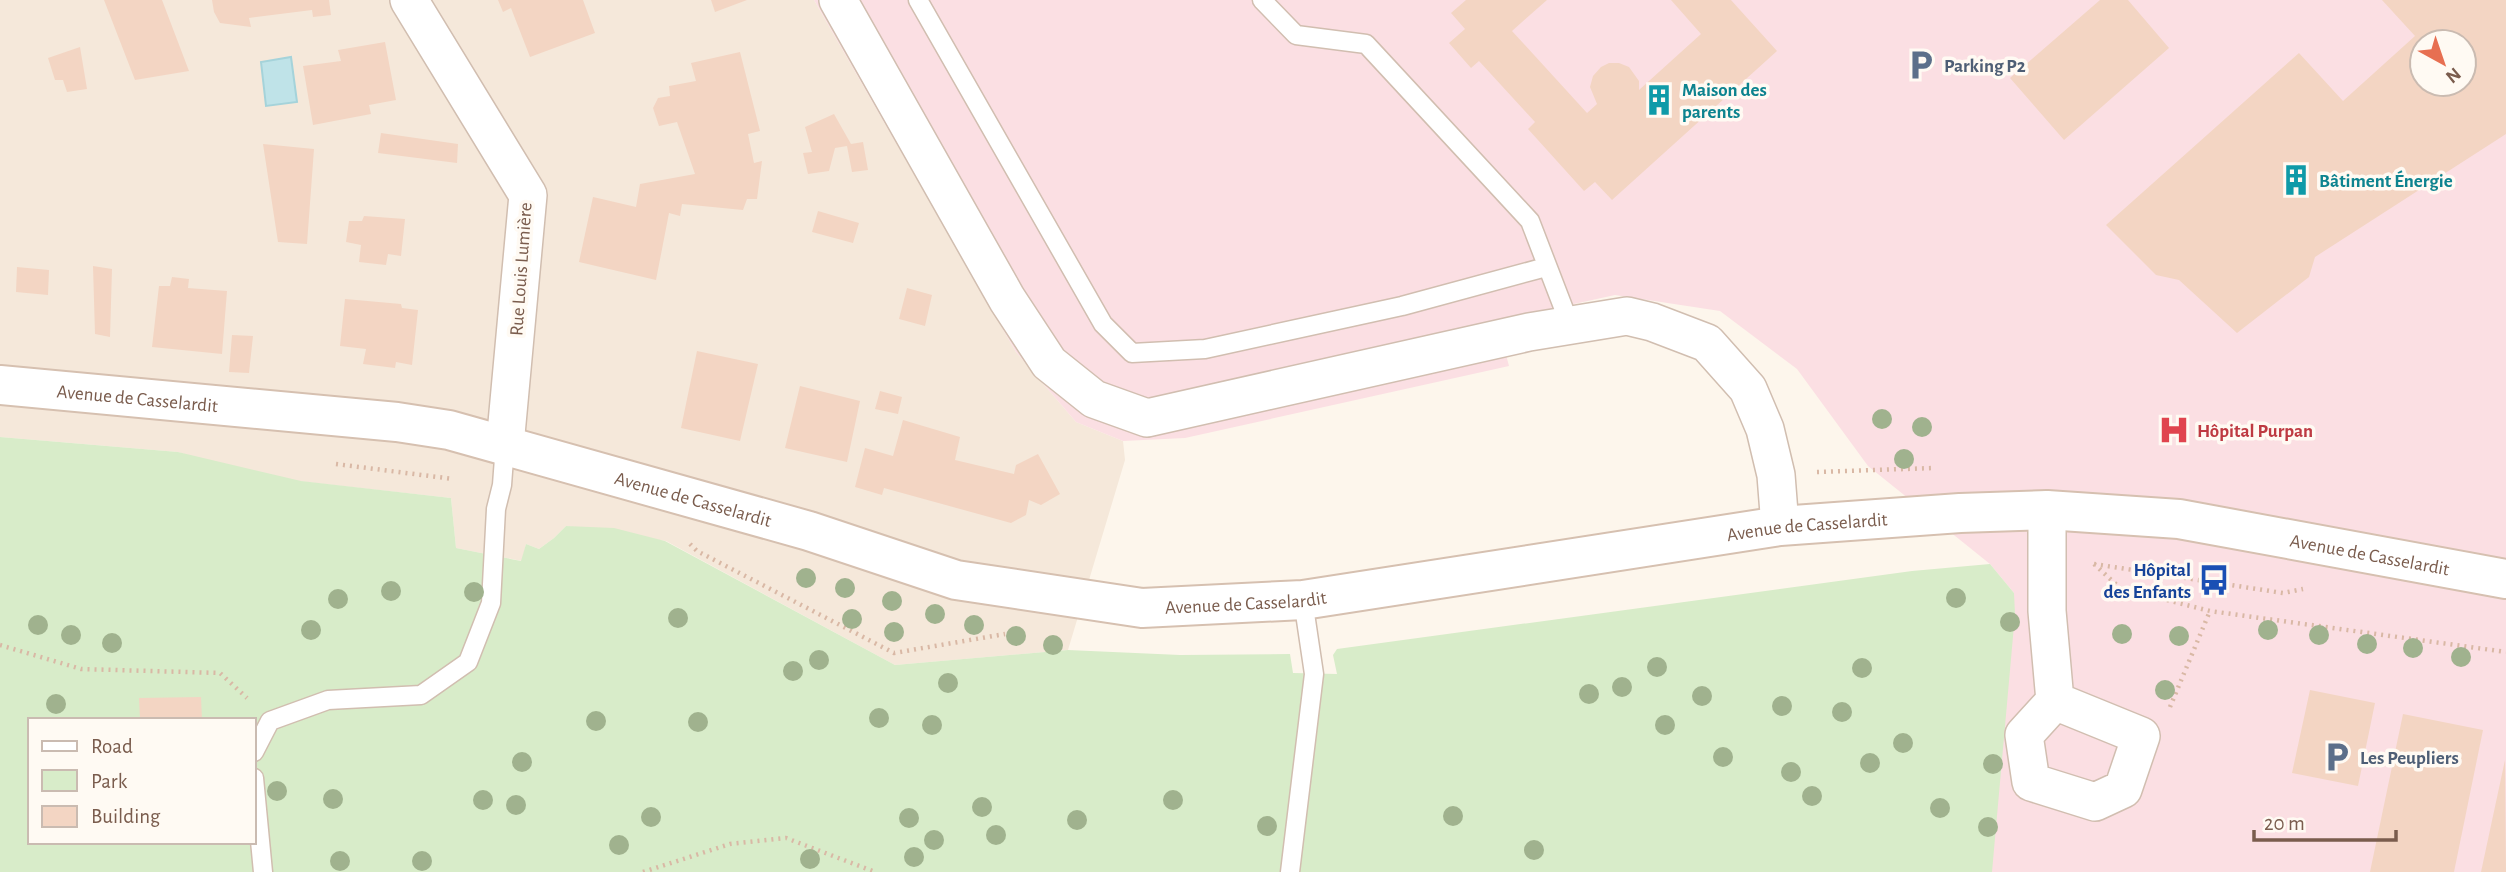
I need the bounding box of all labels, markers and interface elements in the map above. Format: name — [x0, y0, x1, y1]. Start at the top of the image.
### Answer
north arrow — [2408, 28, 2478, 98]
parking icon: Parking P2 — [1904, 48, 1938, 82]
place label: Parking P2 — [1944, 57, 2026, 76]
text: N — [2442, 63, 2464, 86]
place label: Maison des parents — [1682, 81, 1767, 122]
building icon: Maison des parents — [1642, 83, 1676, 117]
building icon: Bâtiment Énergie — [2279, 163, 2313, 197]
place label: Bâtiment Énergie — [2319, 170, 2453, 191]
street label: Rue Louis Lumière — [507, 202, 536, 337]
street label: Avenue de Casselardit — [56, 382, 219, 416]
hospital icon: Hôpital Purpan — [2157, 413, 2191, 447]
place label: Hôpital Purpan — [2197, 422, 2313, 441]
street label: Avenue de Casselardit — [612, 469, 773, 531]
street label: Avenue de Casselardit — [1725, 510, 1888, 545]
street label: Avenue de Casselardit — [2288, 532, 2451, 579]
place label: Hôpital des Enfants — [2104, 561, 2191, 602]
bus stop icon: Hôpital des Enfants — [2197, 563, 2231, 597]
street label: Avenue de Casselardit — [1164, 589, 1328, 618]
legend — [28, 718, 256, 844]
text: Road — [91, 736, 133, 757]
parking icon: Les Peupliers — [2320, 740, 2354, 774]
place label: Les Peupliers — [2360, 749, 2459, 768]
text: Park — [91, 771, 128, 792]
scale bar — [2254, 798, 2396, 842]
text: Building — [91, 806, 161, 827]
text: 20 m — [2264, 813, 2305, 834]

